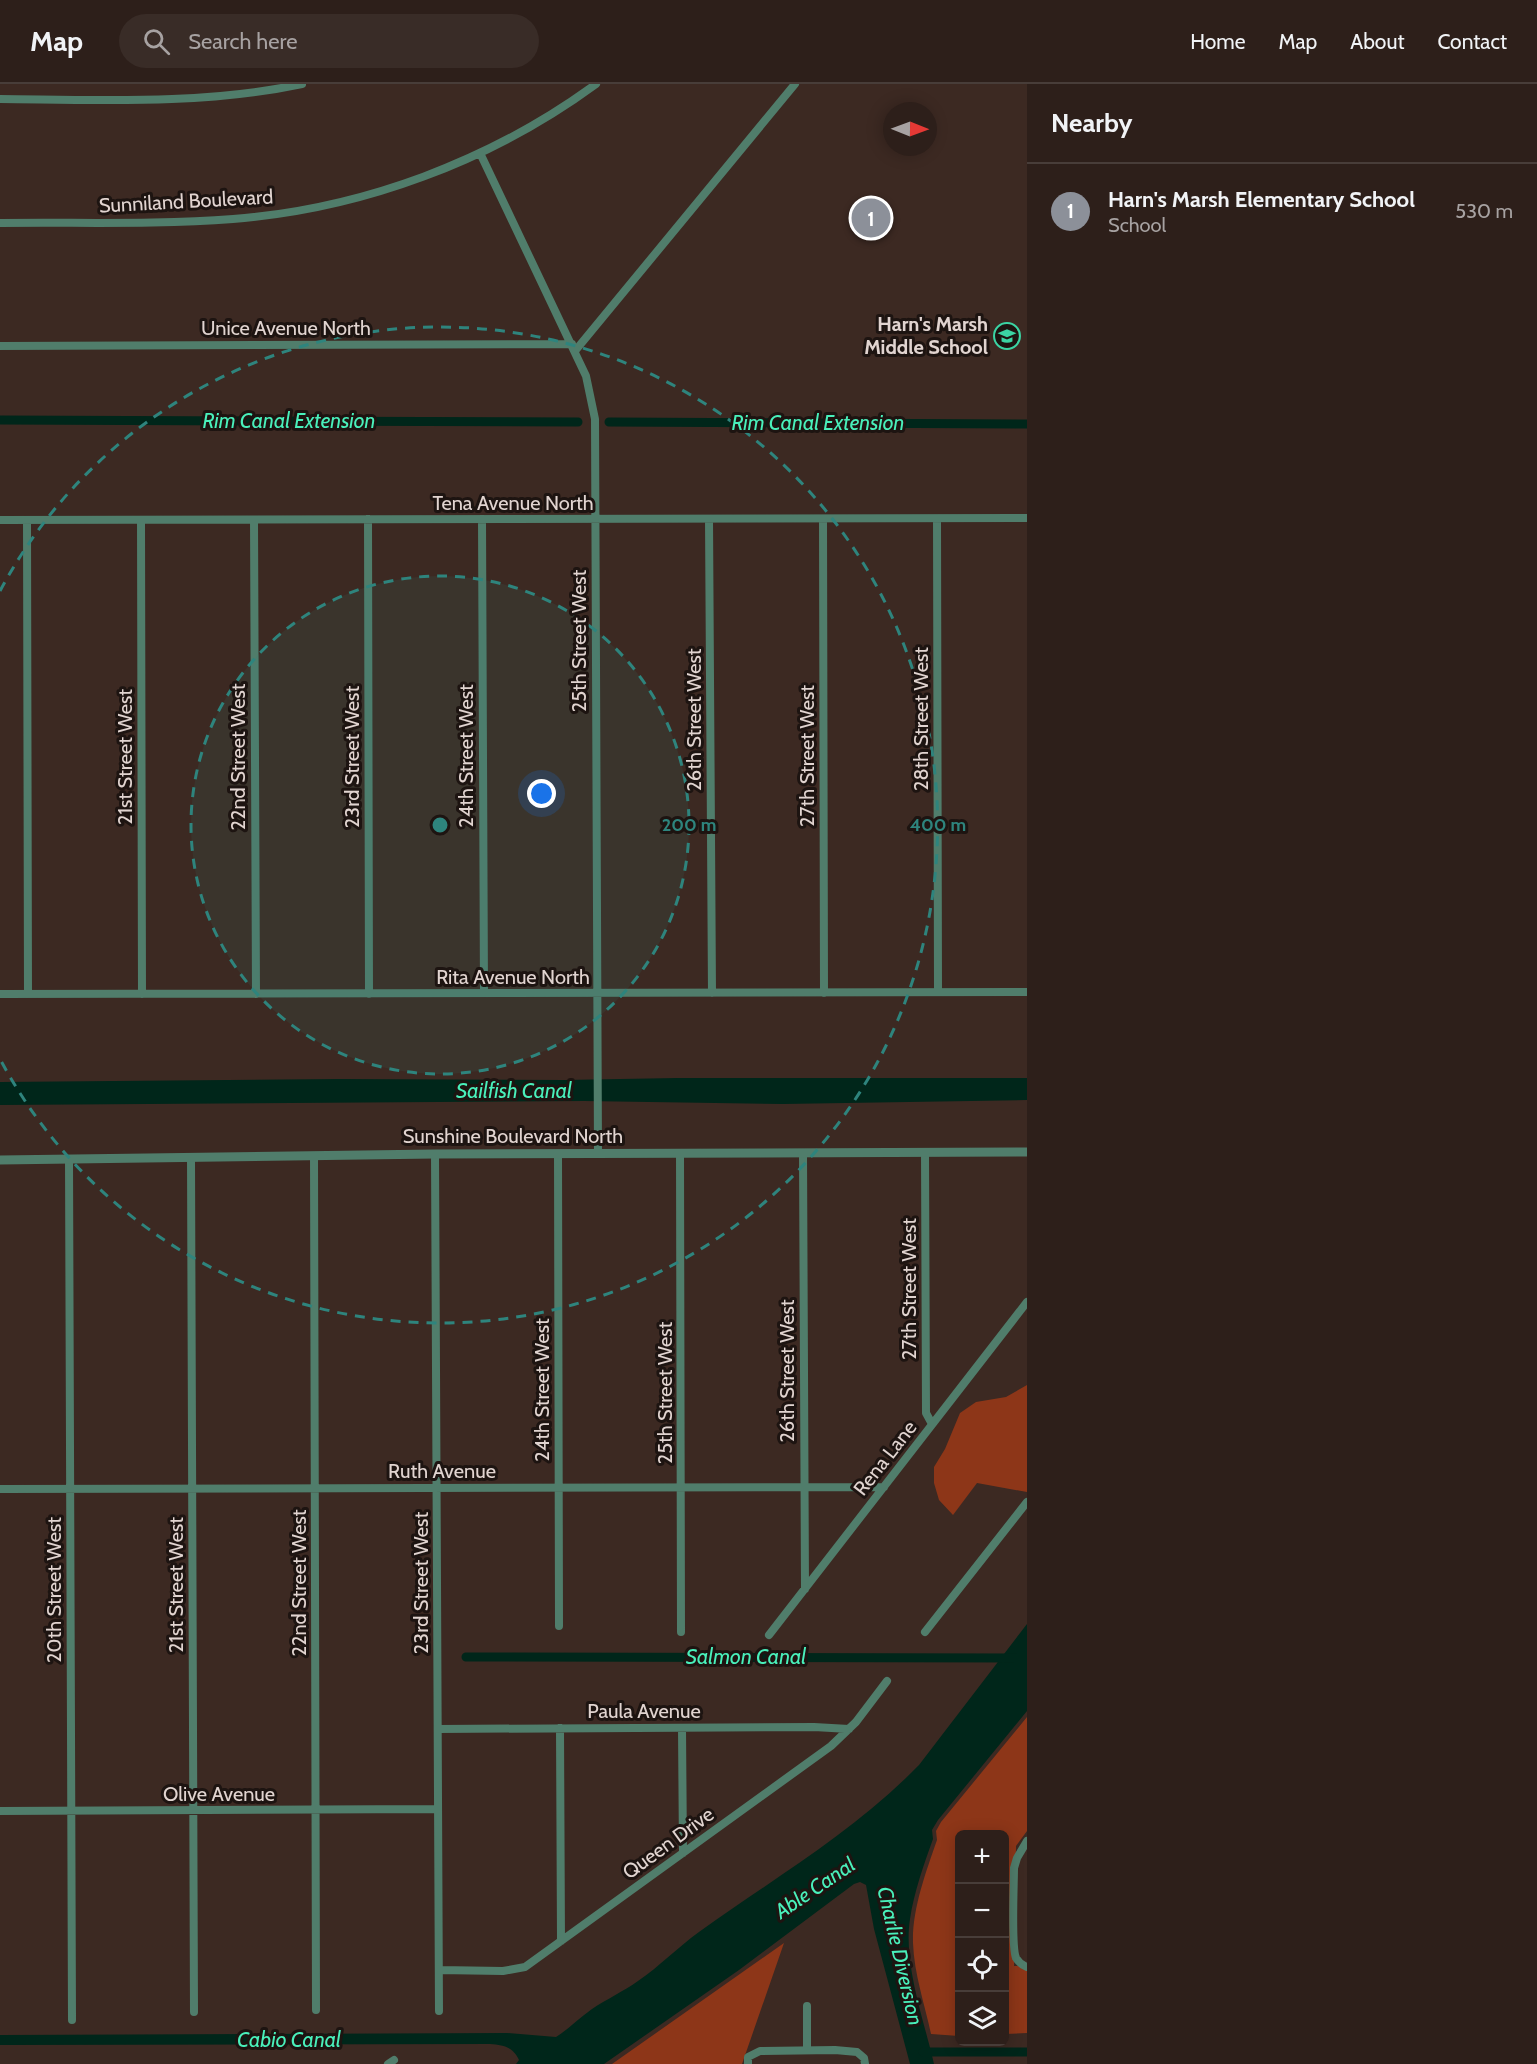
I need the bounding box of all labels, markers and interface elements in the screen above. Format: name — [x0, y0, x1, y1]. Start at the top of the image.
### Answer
search box — [119, 14, 539, 68]
text: Map — [30, 24, 83, 58]
icon: search — [140, 25, 173, 58]
text: Search here — [188, 28, 297, 55]
text: Home — [1190, 29, 1246, 54]
text: Map — [1279, 29, 1317, 54]
text: About — [1350, 29, 1404, 54]
text: Contact — [1437, 29, 1507, 54]
north arrow — [883, 102, 937, 156]
text: Nearby — [1051, 107, 1132, 139]
street label: Sunniland Boulevard — [98, 184, 274, 218]
text: Harn's Marsh Elementary School — [1108, 186, 1415, 213]
pin: 1 — [852, 196, 890, 240]
text: 1 — [1067, 199, 1074, 223]
text: 530 m — [1455, 199, 1513, 223]
text: School — [1108, 213, 1166, 237]
place label: Harn's Marsh Middle School — [864, 312, 988, 359]
street label: Unice Avenue North — [201, 316, 371, 340]
school or university icon: Harn's Marsh Middle School — [992, 321, 1022, 351]
water label: Rim Canal Extension — [203, 408, 375, 433]
water label: Rim Canal Extension — [732, 410, 904, 435]
street label: Tena Avenue North — [432, 491, 594, 515]
street label: 25th Street West — [567, 569, 591, 712]
street label: 28th Street West — [909, 647, 933, 791]
street label: 26th Street West — [682, 648, 706, 792]
street label: 22nd Street West — [226, 683, 250, 831]
street label: 24th Street West — [454, 684, 478, 828]
street label: 27th Street West — [795, 685, 819, 827]
street label: 23rd Street West — [340, 686, 364, 828]
street label: 21st Street West — [113, 689, 137, 825]
your location — [527, 779, 556, 808]
text: 200 m — [662, 814, 716, 836]
text: 400 m — [910, 814, 966, 836]
centre of rings — [430, 815, 450, 835]
street label: Rita Avenue North — [436, 965, 590, 989]
water label: Sailfish Canal — [456, 1078, 572, 1103]
street label: Sunshine Boulevard North — [403, 1124, 623, 1148]
street label: 27th Street West — [897, 1218, 921, 1360]
street label: 26th Street West — [775, 1299, 799, 1443]
street label: 24th Street West — [530, 1318, 554, 1462]
street label: 25th Street West — [653, 1321, 677, 1464]
street label: Rena Lane — [848, 1416, 922, 1500]
street label: Ruth Avenue — [388, 1459, 496, 1483]
street label: 22nd Street West — [287, 1509, 311, 1657]
street label: 23rd Street West — [409, 1512, 433, 1654]
street label: 20th Street West — [42, 1517, 66, 1663]
street label: 21st Street West — [164, 1517, 188, 1653]
water label: Salmon Canal — [686, 1644, 806, 1669]
street label: Paula Avenue — [587, 1699, 701, 1723]
street label: Olive Avenue — [163, 1782, 275, 1806]
street label: Queen Drive — [618, 1802, 718, 1884]
map controls — [955, 1830, 1009, 2046]
button: + — [955, 1830, 1009, 1884]
water label: Able Canal — [769, 1852, 860, 1924]
water label: Charlie Diversion — [872, 1884, 929, 2028]
button: − — [955, 1884, 1009, 1938]
button: locate — [955, 1938, 1009, 1992]
button: layers — [955, 1992, 1009, 2046]
water label: Cabio Canal — [237, 2027, 341, 2052]

